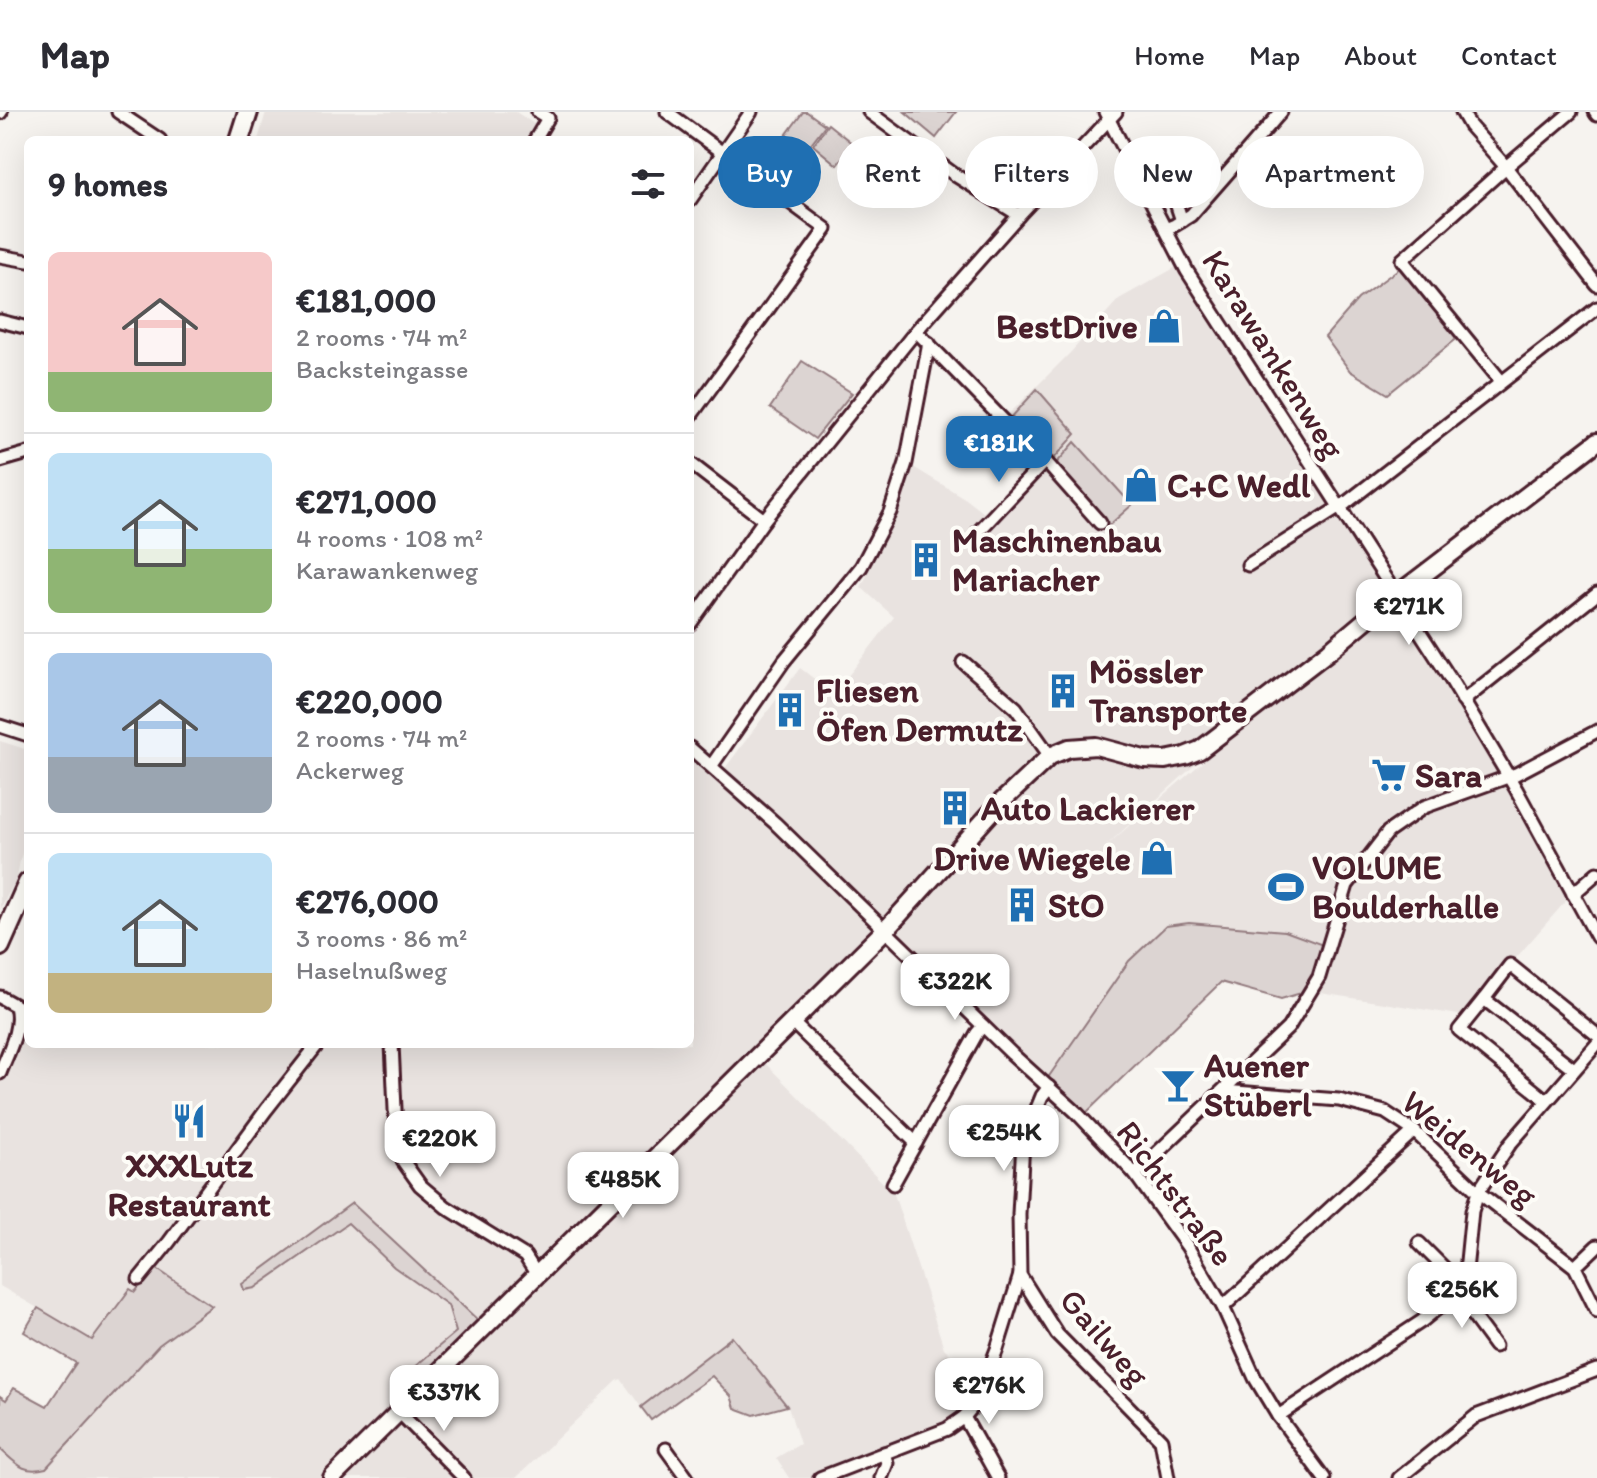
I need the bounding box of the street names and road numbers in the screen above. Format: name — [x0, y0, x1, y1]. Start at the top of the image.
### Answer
street label: Karawankenweg — [1193, 242, 1354, 467]
street label: Weidenweg — [1393, 1081, 1546, 1216]
street label: Richtstraße — [1108, 1113, 1244, 1274]
street label: Gailweg — [1051, 1280, 1159, 1395]

